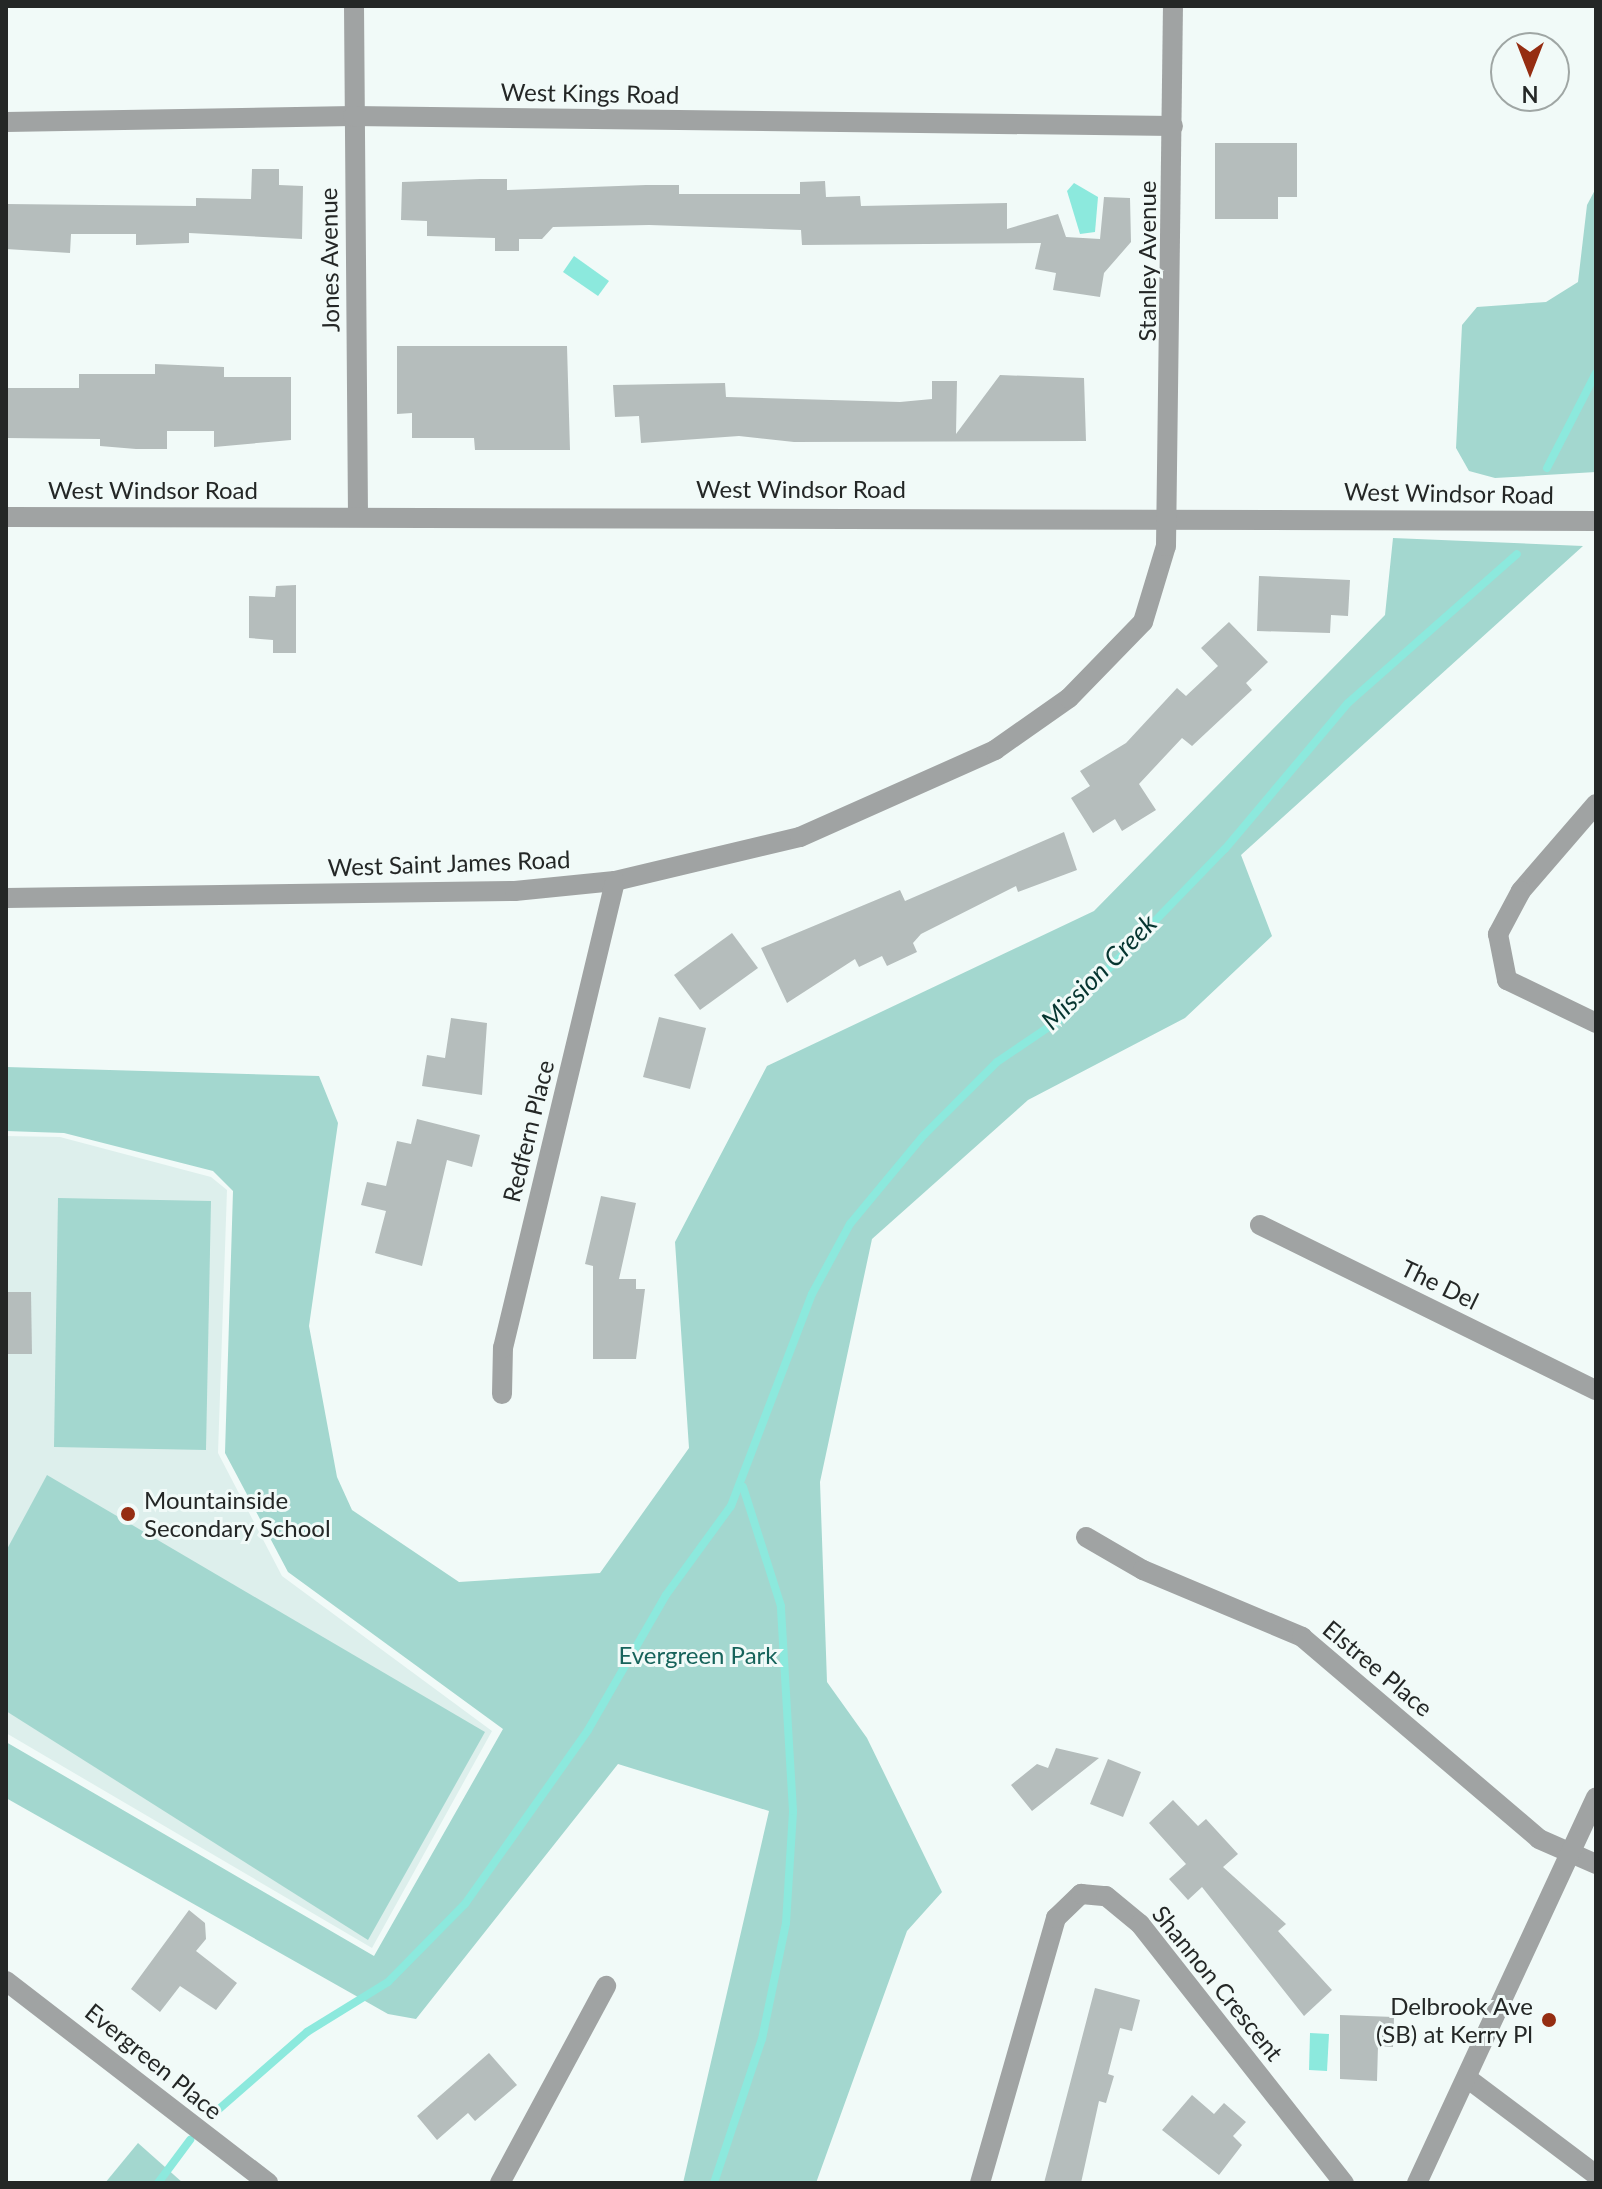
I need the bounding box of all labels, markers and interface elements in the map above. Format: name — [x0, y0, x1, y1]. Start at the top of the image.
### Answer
north arrow — [1490, 32, 1570, 112]
street label: West Kings Road — [500, 77, 680, 109]
text: N — [1522, 81, 1538, 108]
street label: Stanley Avenue — [1133, 180, 1161, 342]
street label: Jones Avenue — [313, 187, 345, 333]
street label: West Windsor Road — [696, 475, 906, 503]
street label: West Windsor Road — [48, 476, 258, 504]
street label: West Windsor Road — [1343, 477, 1555, 509]
street label: West Saint James Road — [327, 844, 571, 882]
water label: Mission Creek — [1035, 908, 1163, 1036]
street label: Redfern Place — [496, 1057, 560, 1205]
street label: The Del — [1397, 1253, 1483, 1315]
place label: Mountainside Secondary School — [144, 1486, 331, 1542]
marker: Mountainside Secondary School — [119, 1505, 137, 1523]
street label: Elstree Place — [1317, 1614, 1439, 1722]
park label: Evergreen Park — [619, 1641, 777, 1669]
street label: Shannon Crescent — [1147, 1900, 1289, 2066]
place label: Delbrook Ave (SB) at Kerry Pl — [1375, 1992, 1533, 2048]
street label: Evergreen Place — [80, 1997, 228, 2125]
marker: Delbrook Ave (SB) at Kerry Pl — [1540, 2011, 1558, 2029]

